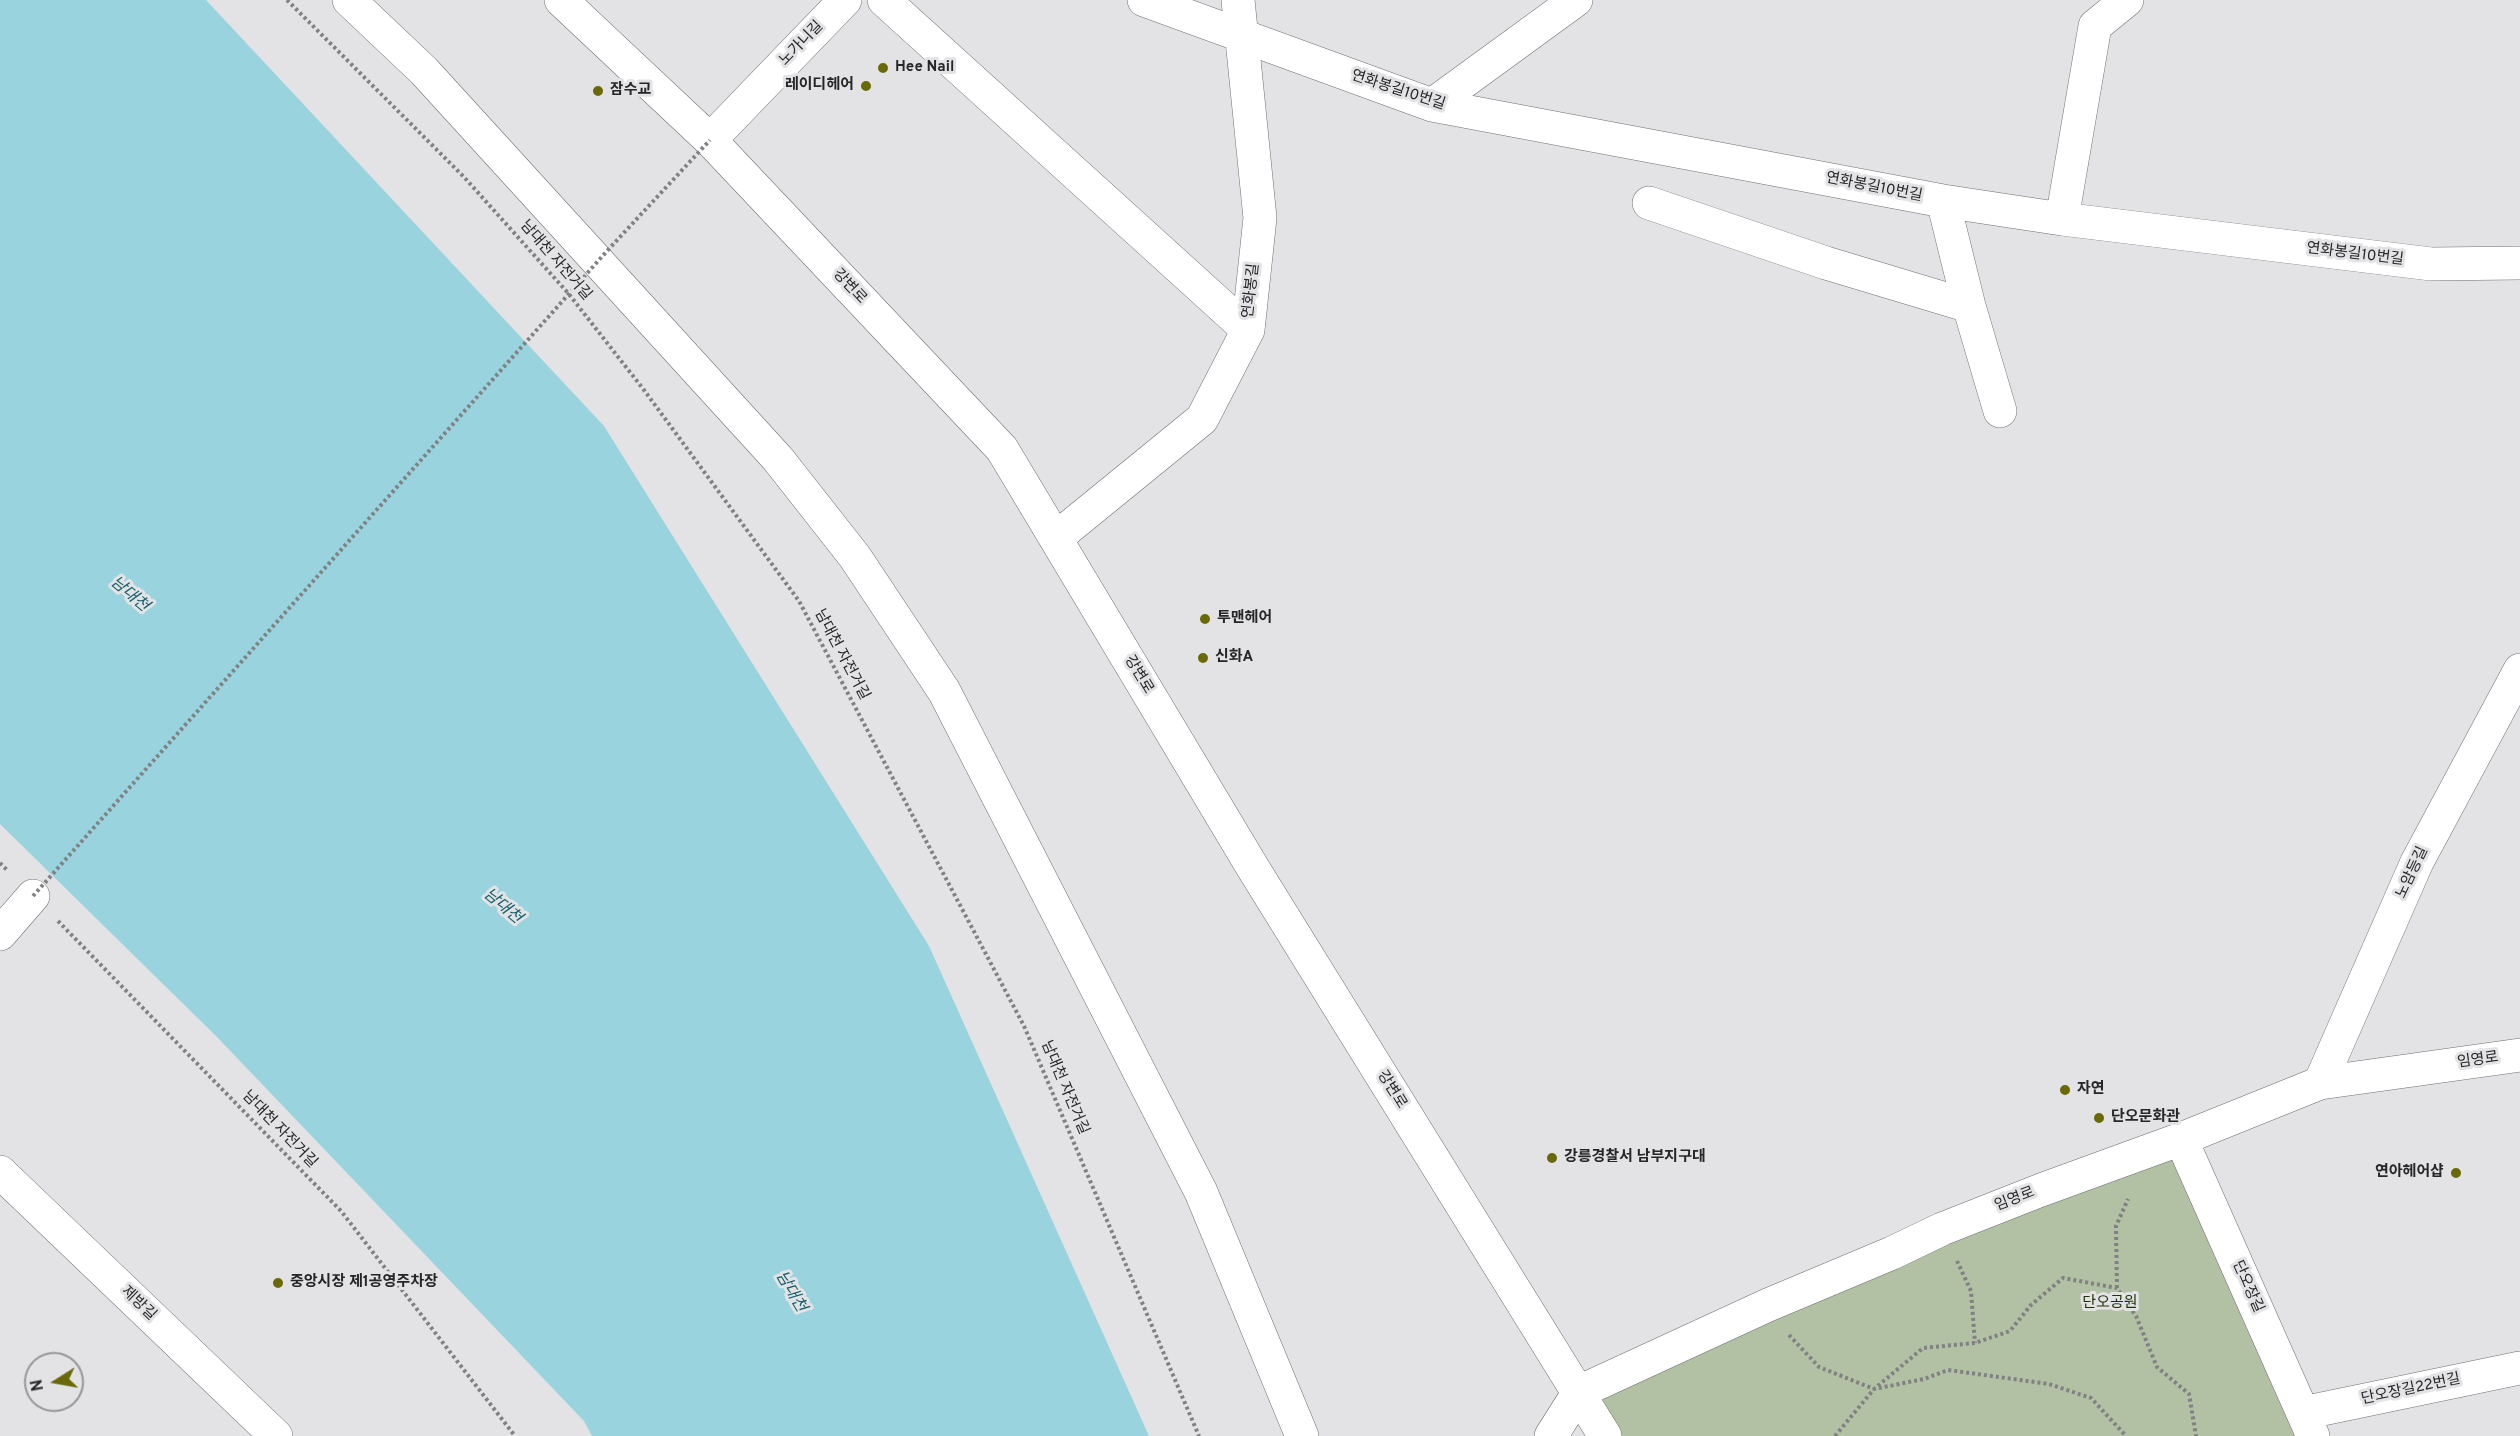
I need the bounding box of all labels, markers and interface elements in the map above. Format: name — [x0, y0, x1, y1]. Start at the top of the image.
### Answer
street label: 노가니길 — [776, 18, 828, 70]
place label: Hee Nail — [895, 59, 954, 77]
marker: Hee Nail — [876, 61, 890, 75]
street label: 연화봉길10번길 — [1349, 67, 1447, 115]
place label: 레이디헤어 — [785, 77, 854, 95]
marker: 레이디헤어 — [859, 79, 873, 93]
place label: 잠수교 — [610, 82, 651, 100]
marker: 잠수교 — [591, 84, 605, 98]
street label: 연화봉길10번길 — [1824, 170, 1924, 206]
street label: 남대천 자전거길 — [515, 217, 595, 305]
street label: 연화봉길10번길 — [2305, 240, 2405, 270]
street label: 연화봉길 — [1240, 263, 1264, 319]
street label: 강변로 — [828, 266, 870, 308]
water label: 남대천 — [106, 573, 152, 617]
street label: 남대천 자전거길 — [810, 607, 872, 703]
place label: 투맨헤어 — [1217, 610, 1272, 628]
marker: 투맨헤어 — [1198, 612, 1212, 626]
place label: 신화A — [1215, 649, 1253, 667]
marker: 신화A — [1196, 651, 1210, 665]
street label: 강변로 — [1120, 653, 1156, 697]
street label: 노암등길 — [2393, 844, 2433, 902]
water label: 남대천 — [479, 885, 525, 929]
street label: 남대천 자전거길 — [1036, 1038, 1092, 1138]
street label: 임영로 — [2456, 1049, 2500, 1073]
street label: 강변로 — [1372, 1068, 1410, 1112]
place label: 자연 — [2077, 1081, 2105, 1099]
marker: 자연 — [2058, 1083, 2072, 1097]
street label: 남대천 자전거길 — [238, 1088, 320, 1172]
place label: 단오문화관 — [2111, 1109, 2180, 1127]
marker: 단오문화관 — [2092, 1111, 2106, 1125]
place label: 강릉경찰서 남부지구대 — [1564, 1149, 1706, 1167]
marker: 강릉경찰서 남부지구대 — [1545, 1151, 1559, 1165]
place label: 연아헤어샵 — [2375, 1164, 2444, 1182]
marker: 연아헤어샵 — [2449, 1166, 2463, 1180]
street label: 임영로 — [1992, 1184, 2038, 1216]
street label: 단오장길 — [2228, 1258, 2266, 1316]
water label: 남대천 — [770, 1268, 810, 1316]
place label: 중앙시장 제1공영주차장 — [290, 1274, 438, 1292]
marker: 중앙시장 제1공영주차장 — [271, 1276, 285, 1290]
street label: 제방길 — [117, 1283, 159, 1325]
park label: 단오공원 — [2082, 1295, 2138, 1313]
north arrow — [24, 1352, 84, 1412]
street label: 단오장길22번길 — [2360, 1371, 2462, 1409]
text: N — [27, 1378, 49, 1393]

